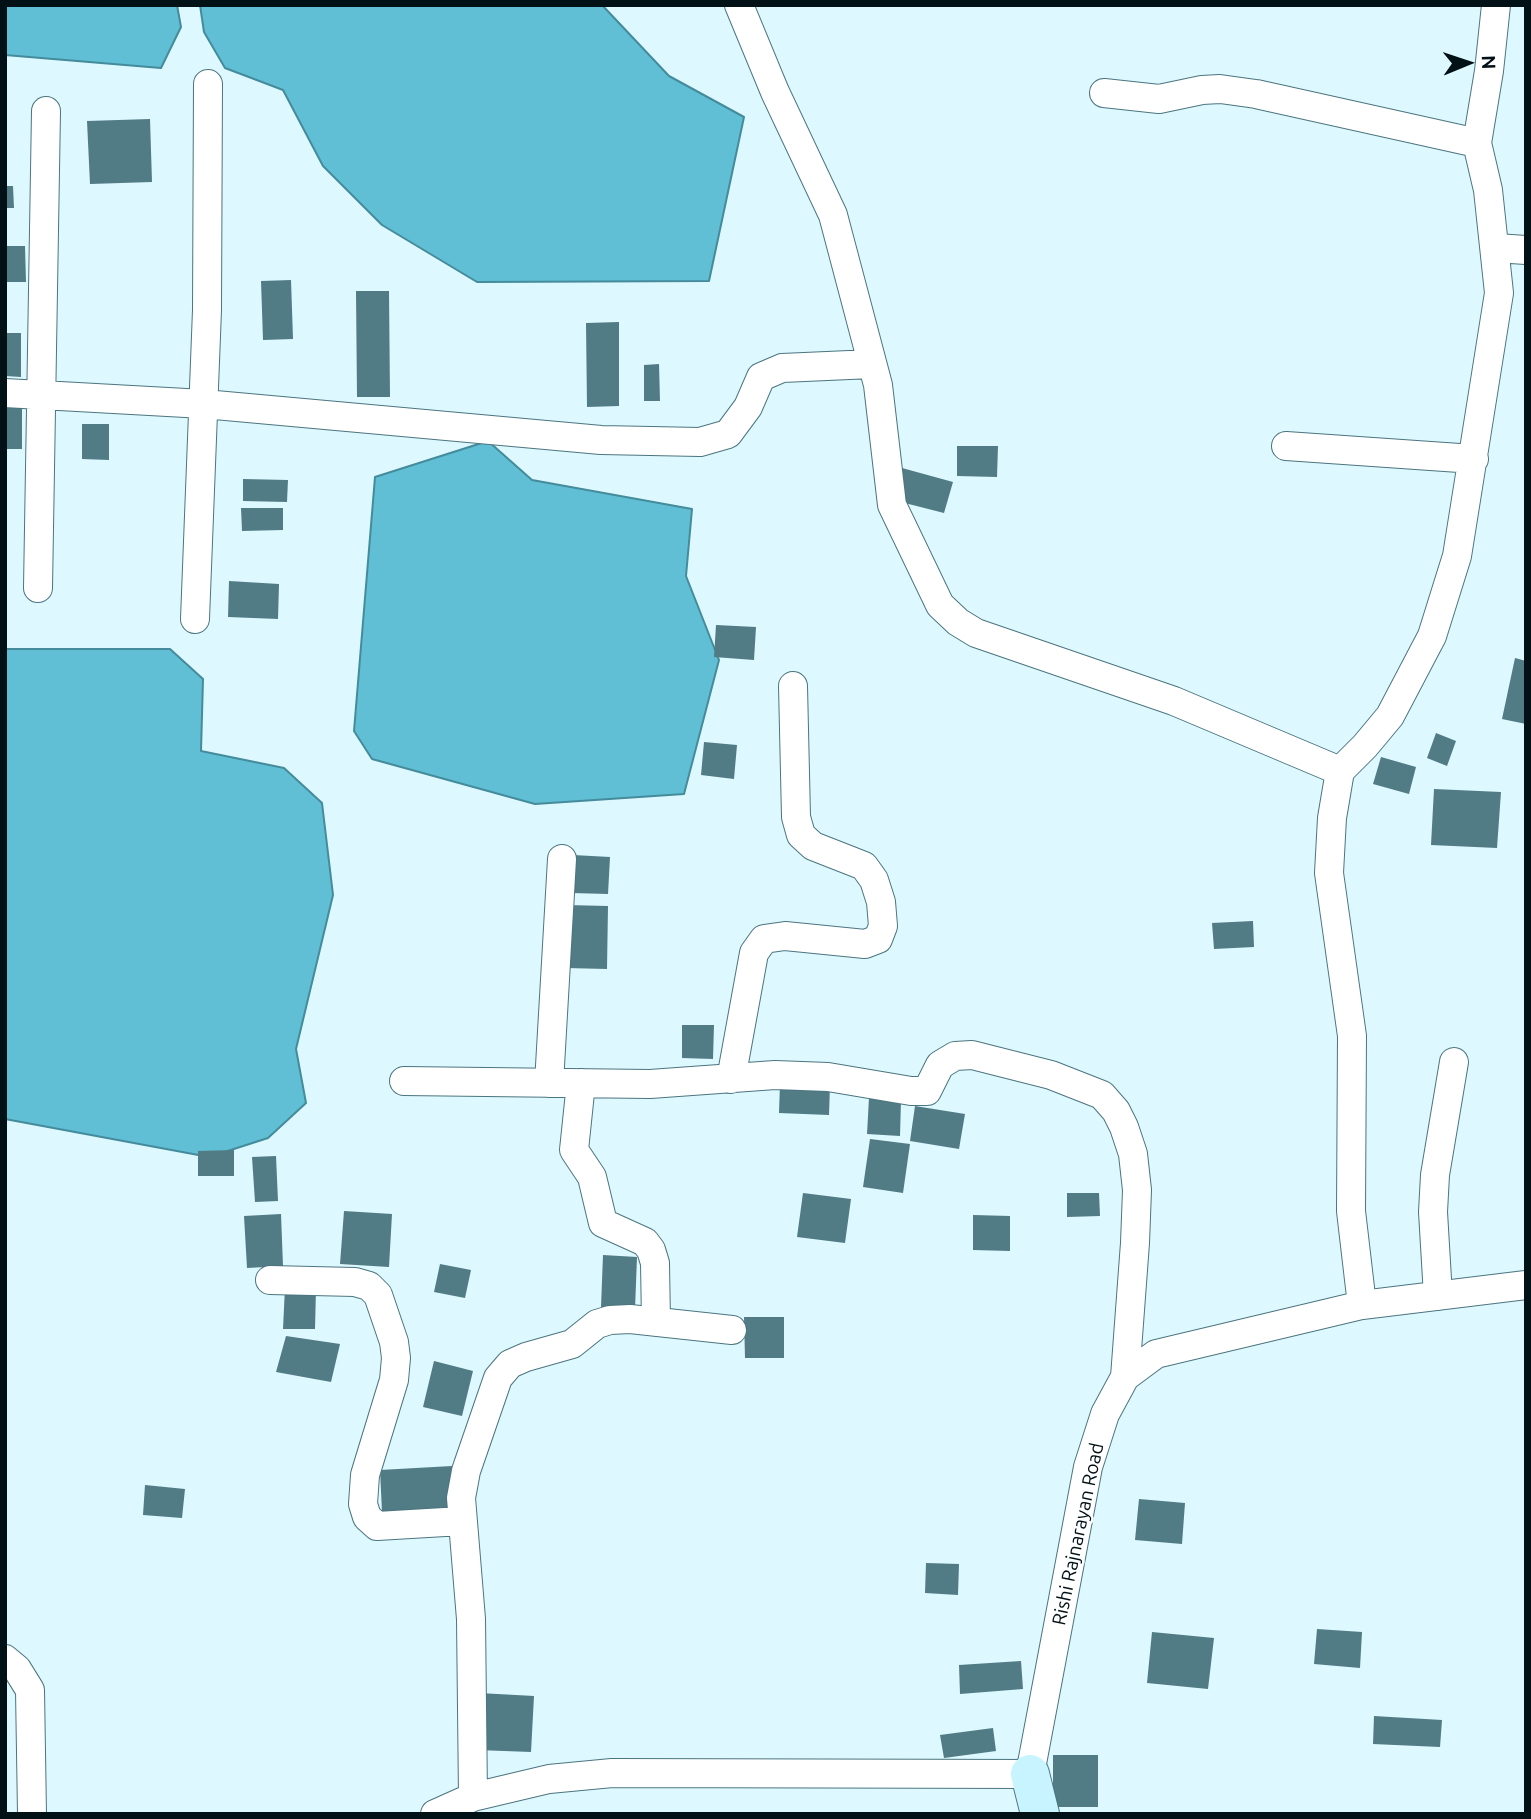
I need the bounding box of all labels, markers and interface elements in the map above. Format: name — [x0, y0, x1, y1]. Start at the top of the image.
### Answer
north arrow — [1433, 28, 1503, 98]
text: N — [1478, 55, 1500, 70]
street label: Rishi Rajnarayan Road — [1047, 1441, 1109, 1627]

